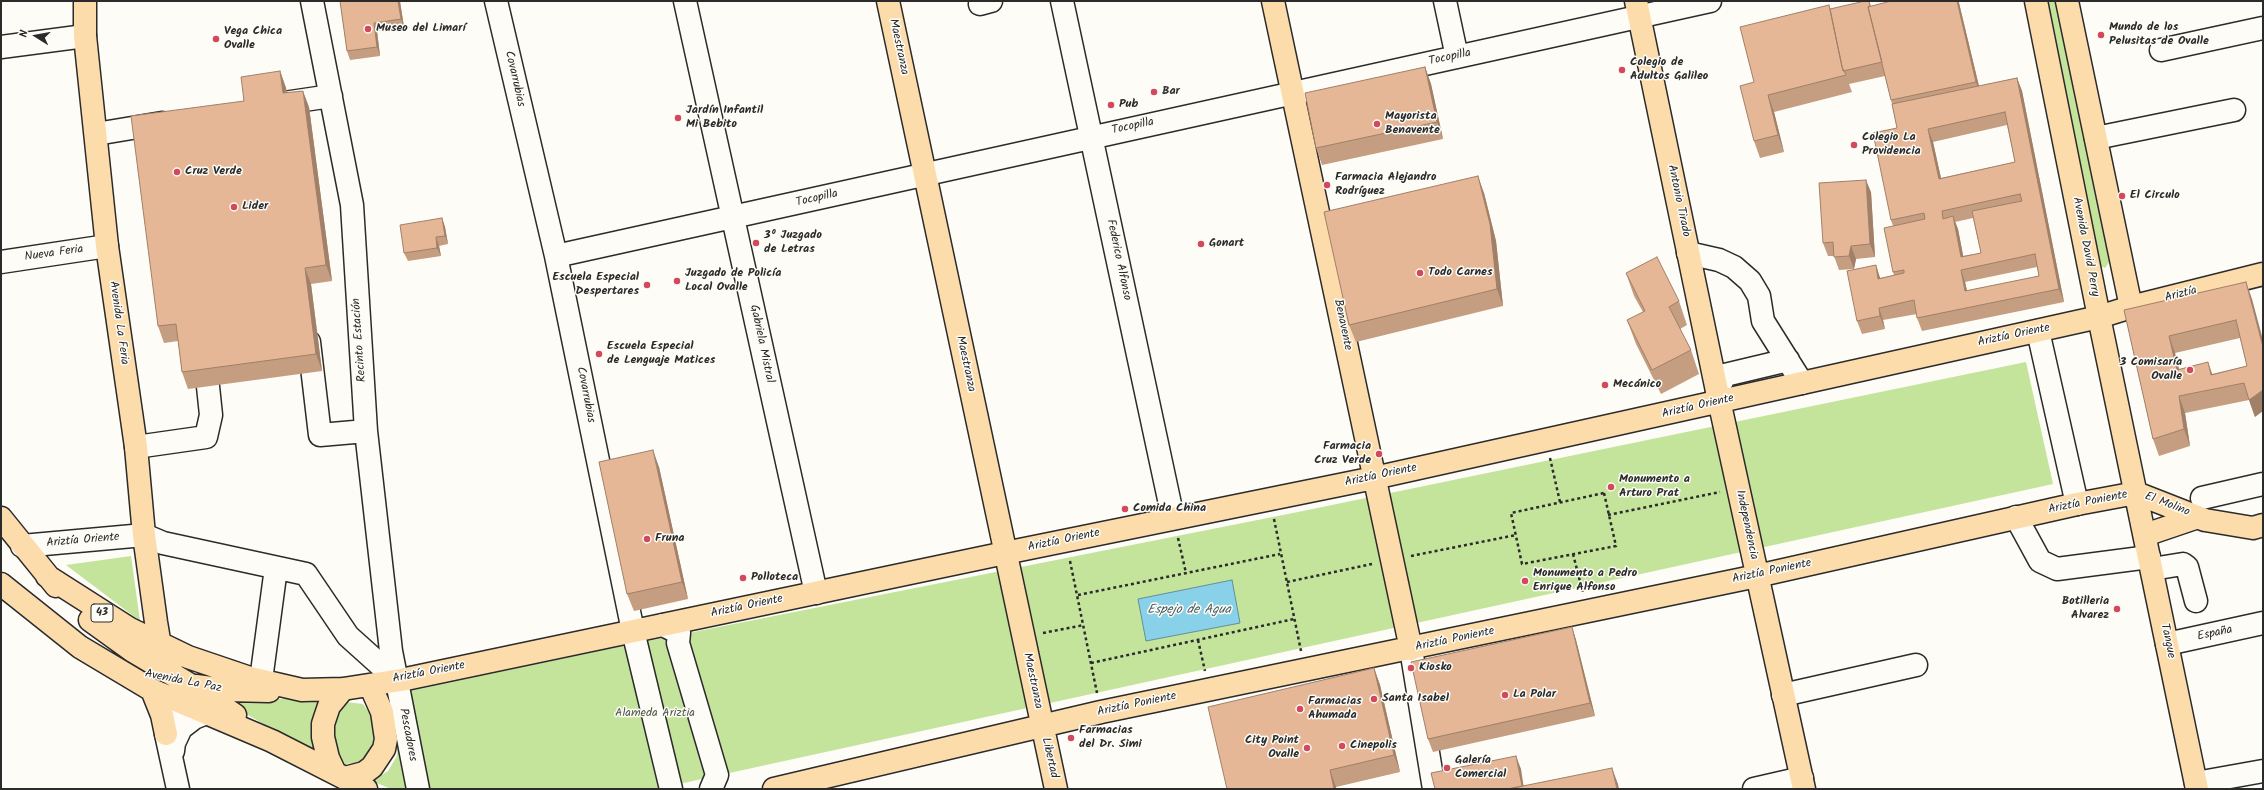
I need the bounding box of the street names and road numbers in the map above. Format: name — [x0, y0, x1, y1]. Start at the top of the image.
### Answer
street label: Maestranza — [885, 18, 911, 76]
street label: Tocopilla — [1428, 47, 1472, 69]
street label: Covarrubias — [501, 50, 527, 108]
street label: Tocopilla — [1111, 116, 1155, 138]
street label: Antonio Tirado — [1663, 164, 1693, 238]
street label: Tocopilla — [795, 187, 839, 211]
street label: Avenida David Perry — [2068, 196, 2102, 298]
street label: Federico Alfonso — [1102, 218, 1134, 302]
street label: Nueva Feria — [24, 243, 84, 265]
street label: Avenida La Feria — [105, 280, 131, 366]
street label: Ariztía — [2163, 284, 2199, 306]
street label: Recinto Estación — [350, 297, 370, 383]
street label: Benavente — [1330, 298, 1354, 352]
street label: Gabriela Mistral — [746, 304, 776, 384]
street label: Ariztía Oriente — [1977, 321, 2051, 351]
street label: Maestranza — [952, 335, 978, 393]
street label: Covarrubias — [573, 366, 597, 424]
street label: Ariztía Oriente — [1661, 392, 1735, 422]
street label: Ariztía Oriente — [1344, 461, 1418, 491]
street label: Ariztía Poniente — [2047, 488, 2129, 518]
street label: Independencia — [1732, 489, 1760, 561]
street label: El Molino — [2142, 490, 2192, 520]
street label: Ariztía Oriente — [1027, 526, 1101, 556]
street label: Ariztía Oriente — [46, 531, 120, 551]
street label: Ariztía Poniente — [1731, 557, 1813, 587]
street label: Ariztía Oriente — [710, 592, 784, 622]
road number: 43 — [91, 604, 113, 622]
street label: Tangue — [2156, 622, 2178, 660]
street label: España — [2196, 623, 2234, 645]
street label: Ariztía Poniente — [1414, 625, 1496, 655]
street label: Maestranza — [1019, 652, 1045, 710]
street label: Ariztía Oriente — [392, 659, 466, 687]
street label: Avenida La Paz — [143, 668, 223, 696]
street label: Ariztía Poniente — [1096, 690, 1178, 720]
street label: Pescadores — [395, 707, 419, 763]
street label: Libertad — [1037, 736, 1061, 780]

